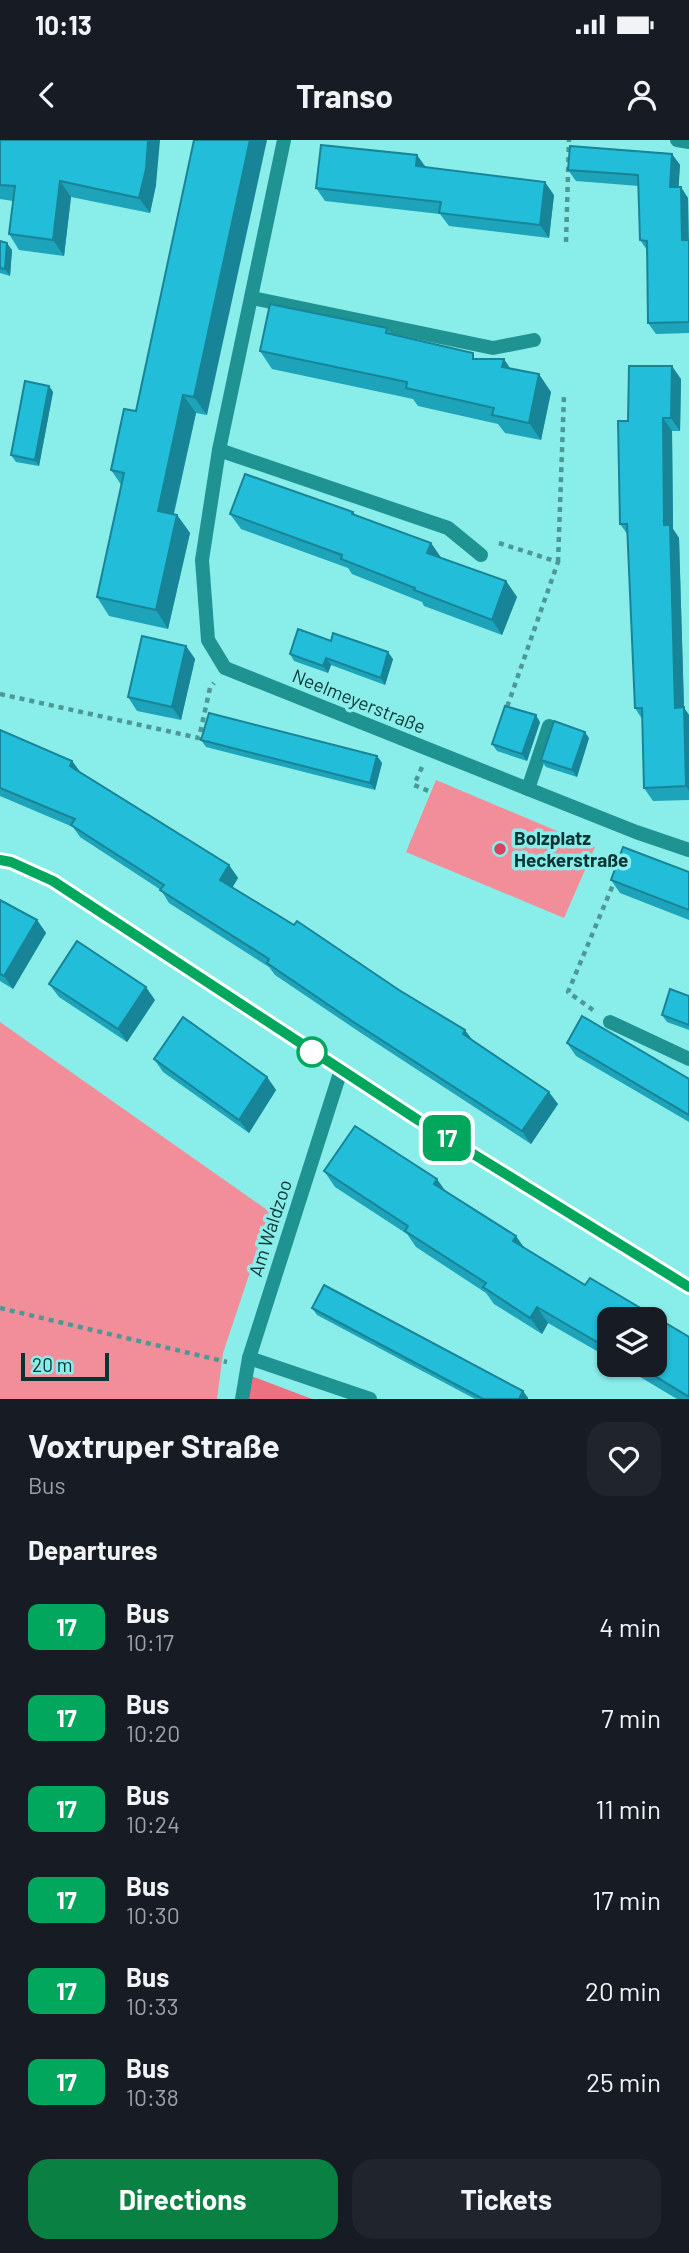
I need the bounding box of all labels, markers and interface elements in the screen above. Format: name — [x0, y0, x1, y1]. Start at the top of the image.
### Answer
text: 10:13 — [35, 9, 92, 40]
icon: back — [28, 76, 66, 114]
text: Transo — [296, 76, 393, 114]
icon: person — [623, 76, 661, 114]
street label: Neelmeyerstraße — [289, 663, 429, 738]
place label: Bolzplatz Heckerstraße — [514, 826, 628, 871]
marker: Bolzplatz Heckerstraße — [492, 841, 508, 857]
unlabelled marker — [297, 1037, 327, 1067]
line badge: 17 — [416, 1115, 478, 1161]
text: 17 — [437, 1123, 457, 1152]
street label: Am Waldzoo — [243, 1177, 296, 1279]
map controls — [597, 1307, 667, 1377]
button: layers — [597, 1307, 667, 1377]
scale bar — [21, 1350, 108, 1382]
text: 20 m — [32, 1353, 72, 1376]
button: heart — [587, 1422, 661, 1496]
text: Voxtruper Straße — [28, 1425, 280, 1465]
text: Bus — [28, 1471, 66, 1499]
text: Departures — [28, 1534, 158, 1565]
text: Bus — [126, 1597, 169, 1628]
text: 4 min — [599, 1611, 661, 1642]
text: 17 — [56, 1612, 77, 1641]
text: 10:17 — [126, 1628, 174, 1656]
text: Bus — [126, 1688, 169, 1719]
text: 7 min — [601, 1702, 661, 1733]
text: 17 — [56, 1703, 77, 1732]
text: 10:20 — [126, 1719, 180, 1747]
text: Bus — [126, 1779, 169, 1810]
text: 11 min — [595, 1793, 661, 1824]
text: 17 — [56, 1794, 77, 1823]
text: 10:24 — [126, 1810, 180, 1838]
text: Bus — [126, 1870, 169, 1901]
text: 17 min — [592, 1884, 661, 1915]
text: 17 — [56, 1885, 77, 1914]
text: 10:30 — [126, 1901, 180, 1929]
text: Bus — [126, 1961, 169, 1992]
text: 20 min — [585, 1975, 661, 2006]
text: 17 — [56, 1976, 77, 2005]
text: 10:33 — [126, 1992, 179, 2020]
text: Bus — [126, 2052, 169, 2083]
text: 25 min — [586, 2066, 661, 2097]
text: 17 — [56, 2067, 77, 2096]
text: 10:38 — [126, 2083, 179, 2111]
button: Directions — [28, 2159, 338, 2239]
button: Tickets — [352, 2159, 661, 2239]

